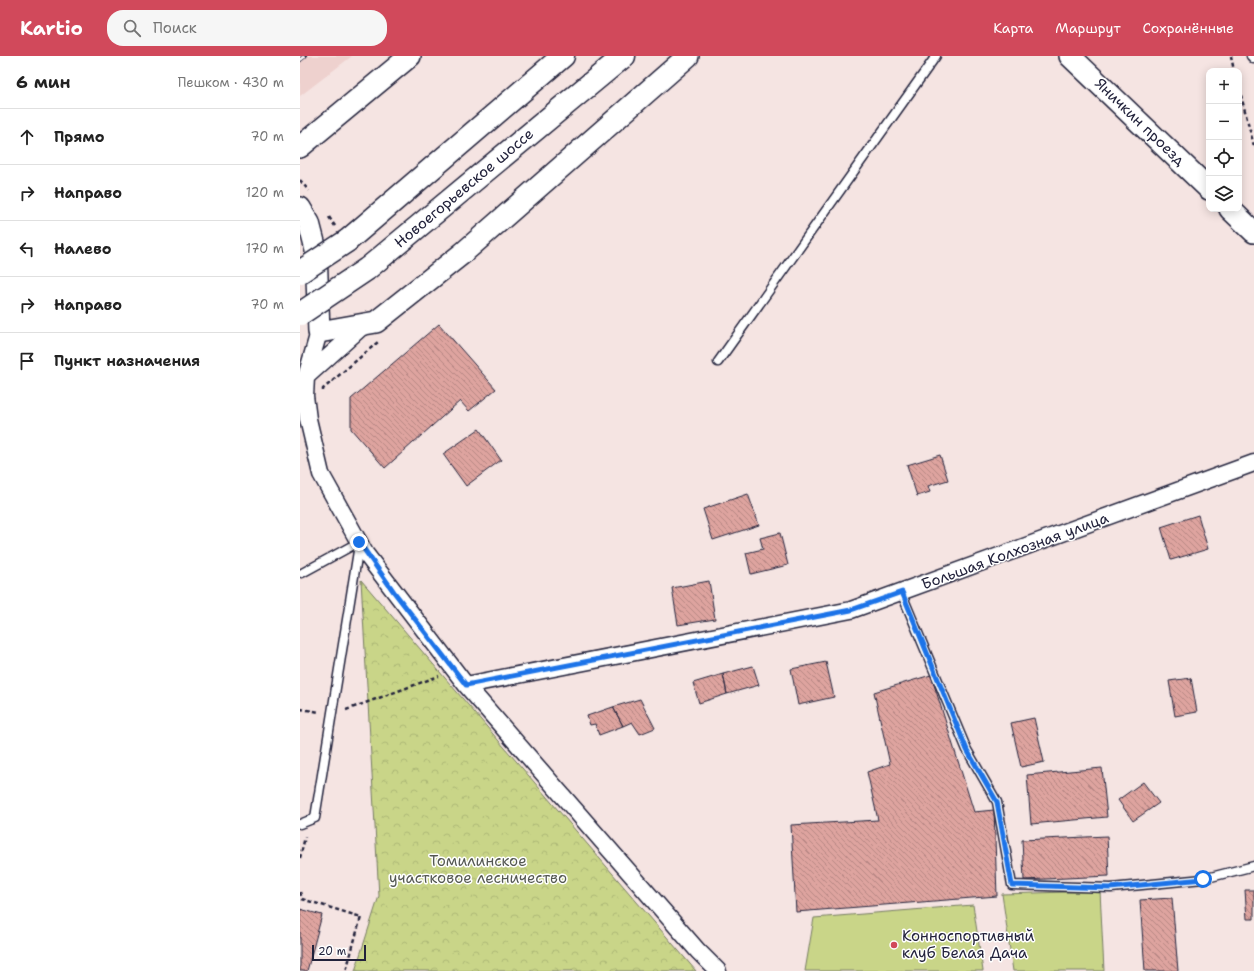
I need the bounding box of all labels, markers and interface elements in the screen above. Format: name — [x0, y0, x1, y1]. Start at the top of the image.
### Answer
search box — [107, 10, 387, 46]
text: Kartio — [20, 16, 83, 41]
icon: search — [121, 17, 143, 39]
text: Поиск — [153, 18, 197, 38]
text: Карта — [993, 19, 1033, 37]
text: Маршрут — [1055, 19, 1121, 37]
text: Сохранённые — [1143, 19, 1234, 37]
map controls — [1206, 68, 1242, 212]
button: + — [1206, 68, 1242, 104]
text: 6 мин — [16, 71, 71, 93]
text: Пешком · 430 m — [178, 74, 284, 91]
street label: Яничкин проезд — [1091, 74, 1190, 171]
button: − — [1206, 104, 1242, 140]
street label: Новоегорьевское шоссе — [390, 124, 538, 252]
icon: ahead — [16, 126, 38, 148]
text: Прямо — [54, 127, 104, 147]
text: 70 m — [250, 128, 284, 145]
button: locate — [1206, 140, 1242, 176]
button: layers — [1206, 176, 1242, 212]
icon: right — [16, 182, 38, 204]
text: Направо — [54, 183, 122, 203]
text: 120 m — [246, 184, 284, 201]
icon: left — [16, 238, 38, 260]
text: Налево — [54, 239, 112, 259]
text: 170 m — [246, 240, 284, 257]
icon: right — [16, 294, 38, 316]
text: Направо — [54, 295, 122, 315]
text: 70 m — [250, 296, 284, 313]
icon: arrive — [16, 350, 38, 372]
text: Пункт назначения — [54, 351, 200, 371]
street label: Большая Колхозная улица — [919, 508, 1112, 594]
route end — [350, 533, 368, 551]
park label: Томилинское участковое лесничество — [389, 851, 567, 888]
route start — [1194, 870, 1212, 888]
place label: Конноспортивный клуб Белая Дача — [902, 926, 1035, 963]
marker: Конноспортивный клуб Белая Дача — [889, 940, 899, 950]
scale bar — [312, 943, 366, 962]
text: 20 m — [318, 944, 346, 959]

